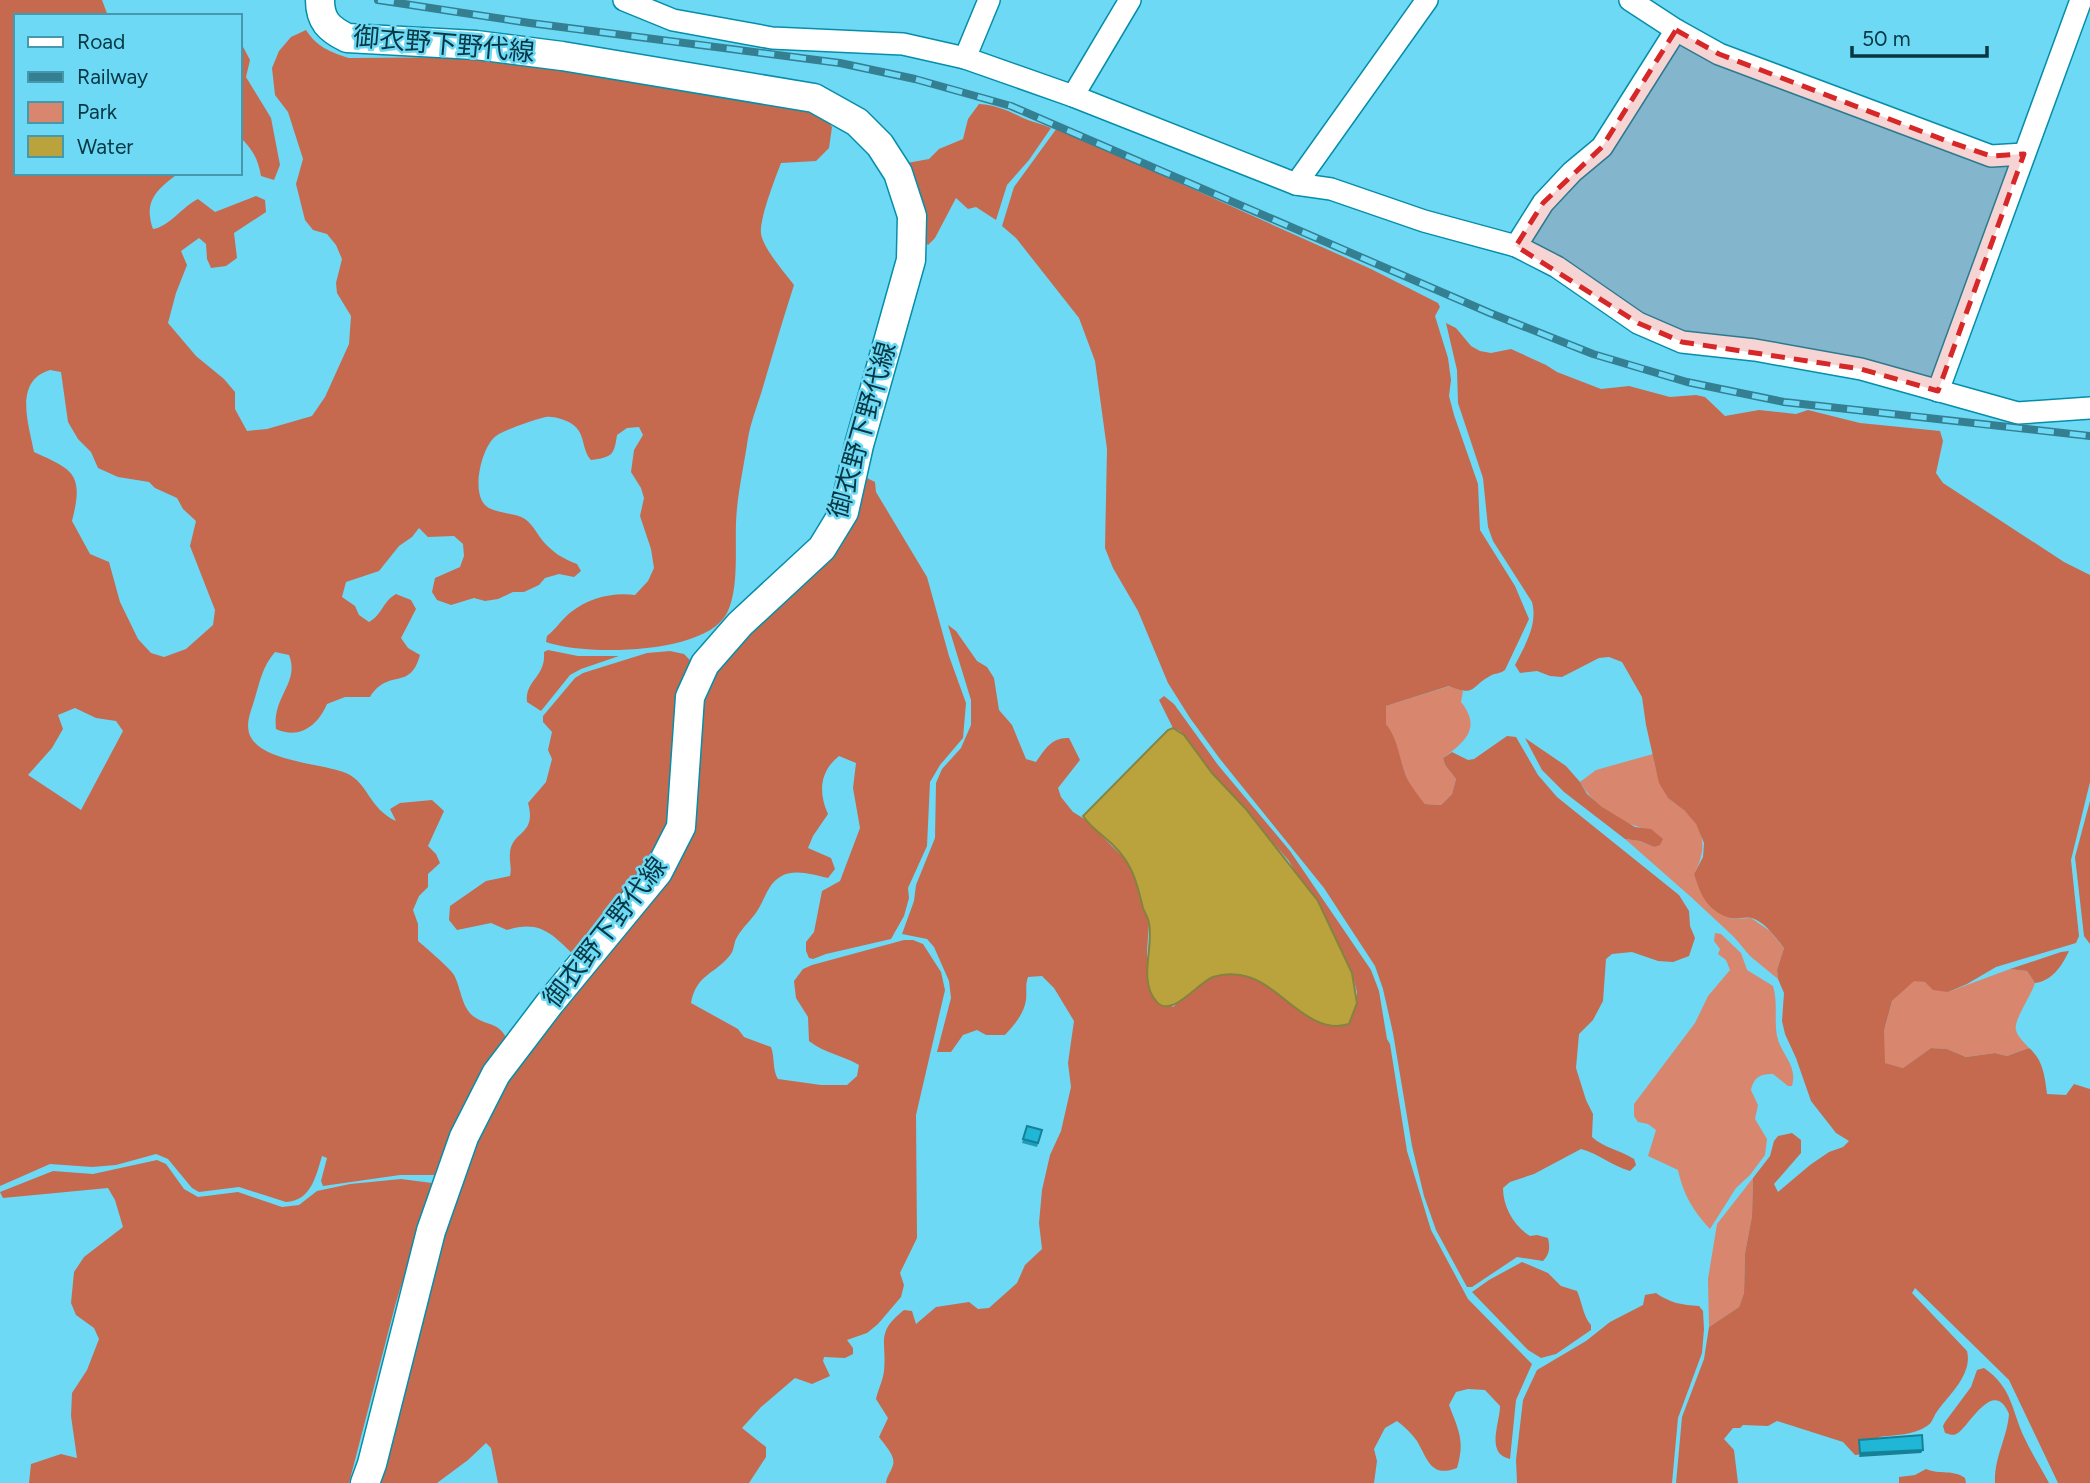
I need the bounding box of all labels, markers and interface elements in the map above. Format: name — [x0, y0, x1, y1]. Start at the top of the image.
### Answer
legend — [14, 14, 242, 175]
scale bar — [1852, 14, 1987, 58]
street label: 御衣野下野代線 — [352, 20, 536, 68]
text: 50 m — [1862, 26, 1911, 51]
text: Road — [77, 29, 125, 54]
text: Railway — [77, 64, 148, 89]
text: Park — [77, 99, 118, 124]
text: Water — [77, 134, 133, 159]
street label: 御衣野下野代線 — [822, 338, 902, 522]
street label: 御衣野下野代線 — [536, 850, 674, 1014]

